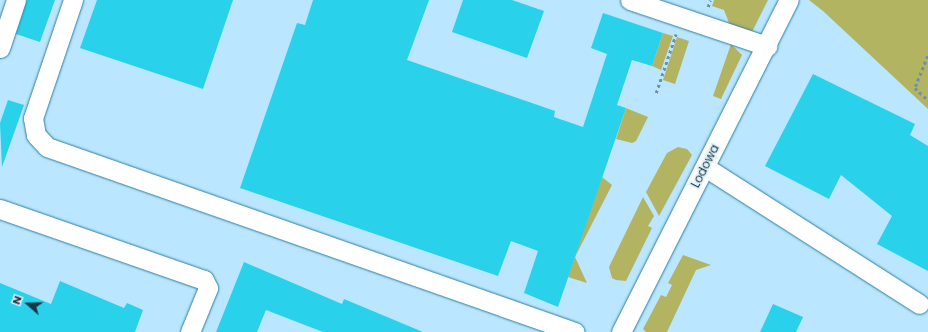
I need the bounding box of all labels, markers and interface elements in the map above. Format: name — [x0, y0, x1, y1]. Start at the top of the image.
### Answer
street label: Lodowa — [688, 142, 722, 190]
north arrow — [8, 284, 48, 324]
text: N — [8, 293, 26, 307]

